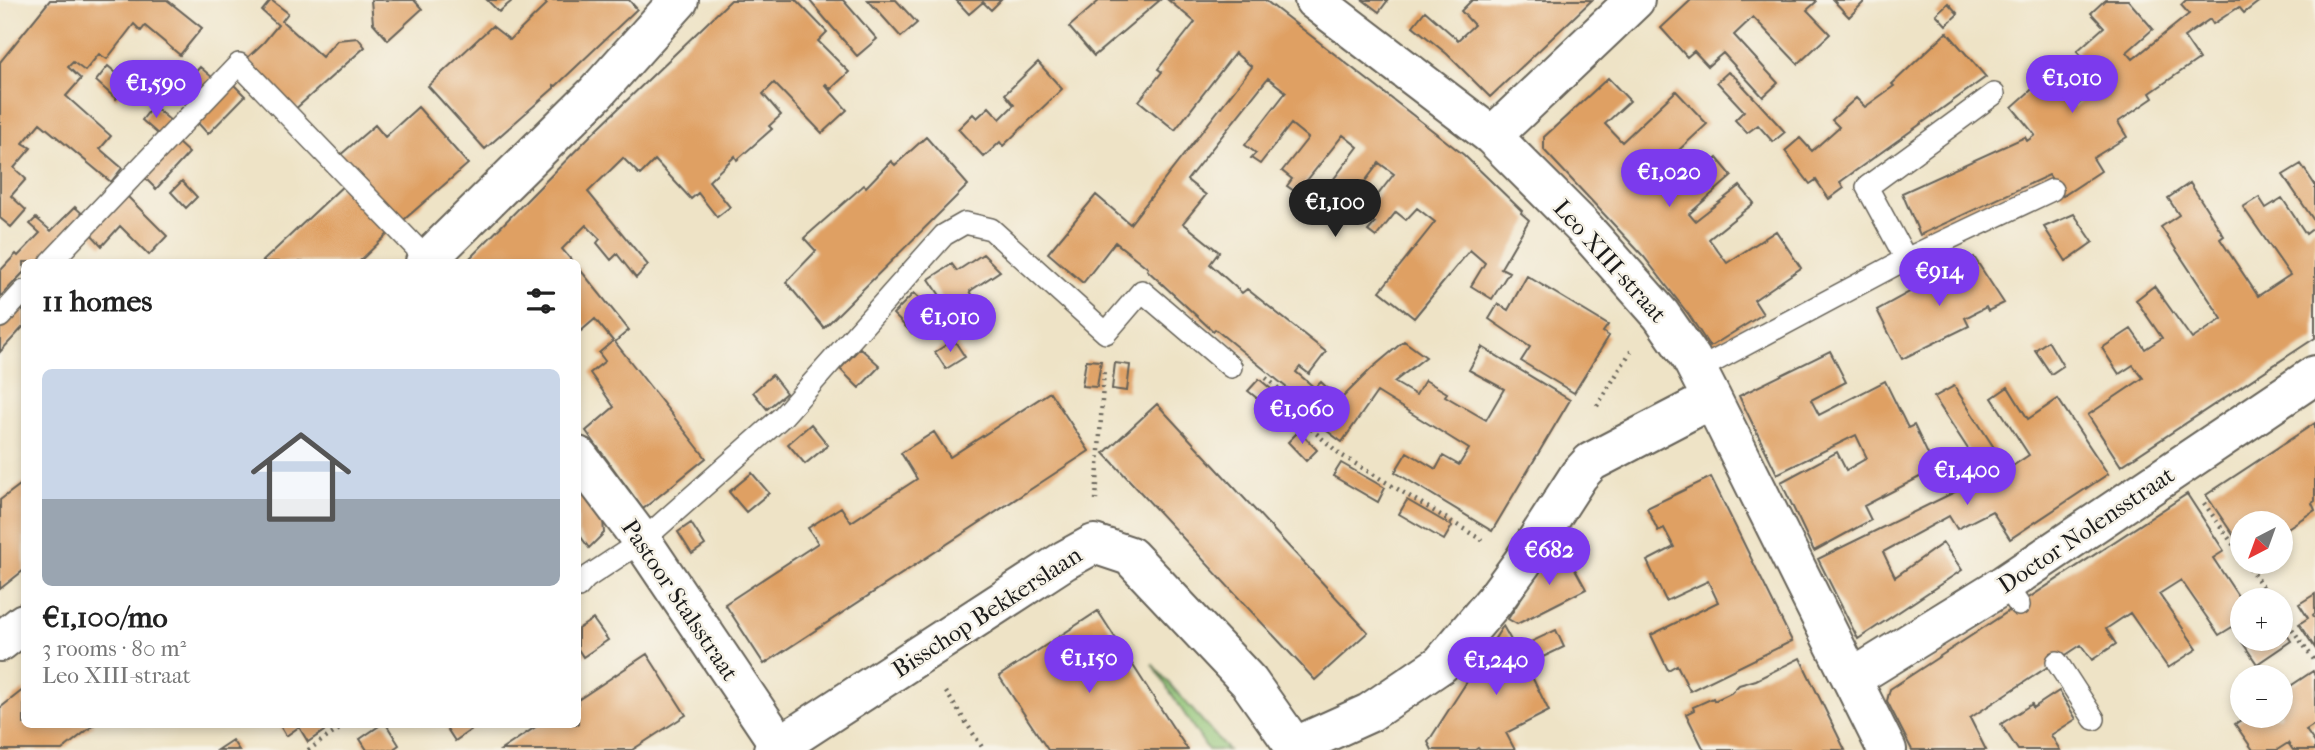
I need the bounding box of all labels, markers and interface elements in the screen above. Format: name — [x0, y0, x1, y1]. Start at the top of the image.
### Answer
pin: €1,010 — [2015, 55, 2129, 115]
pin: €1,590 — [99, 60, 213, 120]
text: €1,010 — [2042, 64, 2102, 91]
text: €1,590 — [126, 69, 186, 96]
pin: €1,020 — [1612, 150, 1726, 209]
text: €1,020 — [1637, 158, 1701, 185]
pin: €1,100 — [1278, 180, 1392, 239]
text: €1,100 — [1305, 188, 1365, 215]
street label: Leo XIII-straat — [1548, 194, 1673, 328]
pin: €914 — [1898, 248, 1980, 308]
text: €914 — [1915, 257, 1963, 284]
icon: filters — [522, 282, 560, 320]
text: 11 homes — [42, 284, 152, 319]
pin: €1,010 — [893, 294, 1007, 354]
text: €1,010 — [920, 303, 980, 330]
pin: €1,060 — [1245, 386, 1359, 446]
text: €1,060 — [1270, 395, 1334, 422]
icon: home — [238, 414, 364, 540]
pin: €1,400 — [1910, 448, 2024, 507]
text: €1,400 — [1934, 456, 2000, 483]
street label: Doctor Nolensstraat — [1993, 460, 2180, 599]
north arrow — [2230, 511, 2292, 574]
map controls — [2230, 511, 2293, 728]
street label: Pastoor Stalsstraat — [616, 514, 744, 686]
pin: €682 — [1508, 528, 1590, 587]
text: €682 — [1524, 536, 1574, 563]
street label: Bisschop Bekkerslaan — [887, 540, 1087, 684]
button: + — [2230, 588, 2293, 651]
text: €1,100/mo — [42, 600, 168, 635]
text: 3 rooms · 80 m² — [42, 635, 186, 662]
pin: €1,150 — [1032, 636, 1146, 695]
pin: €1,240 — [1439, 638, 1553, 697]
text: €1,150 — [1060, 644, 1118, 671]
text: €1,240 — [1464, 646, 1528, 673]
text: Leo XIII-straat — [42, 662, 191, 689]
button: − — [2230, 665, 2293, 728]

